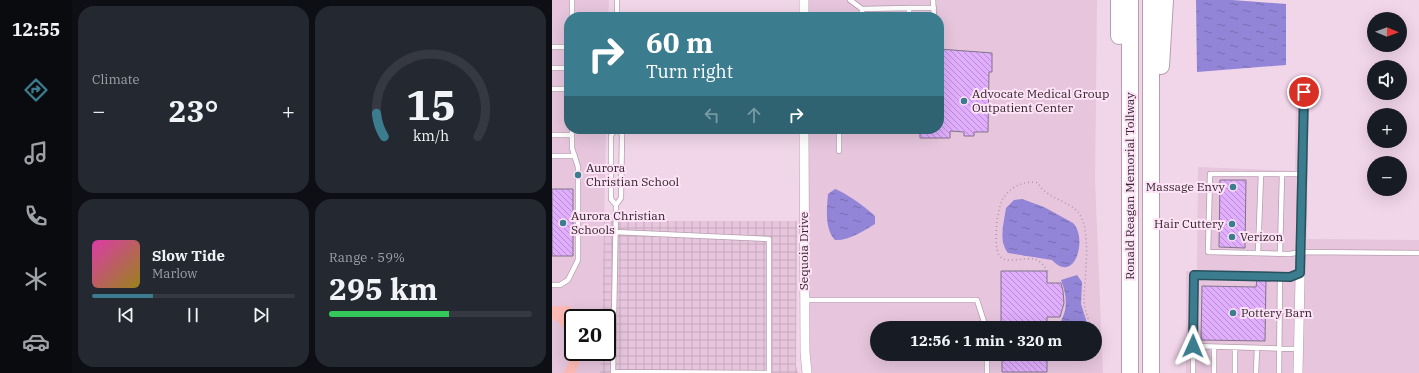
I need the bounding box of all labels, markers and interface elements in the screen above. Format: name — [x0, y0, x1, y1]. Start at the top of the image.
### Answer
north arrow — [1367, 12, 1407, 52]
map controls — [1367, 12, 1407, 196]
text: 12:55 — [12, 18, 60, 41]
text: 60 m — [646, 24, 713, 61]
icon: right — [580, 28, 632, 80]
text: Turn right — [646, 60, 733, 83]
button: sound — [1367, 60, 1407, 100]
text: Climate — [92, 71, 139, 88]
pin — [1287, 75, 1321, 109]
icon: directions — [22, 76, 50, 104]
text: 15 — [406, 77, 455, 131]
icon: arrive — [1293, 81, 1315, 103]
place label: Advocate Medical Group Outpatient Center — [972, 86, 1109, 115]
text: 23° — [168, 91, 219, 130]
street label: Ronald Reagan Memorial Tollway — [1122, 92, 1137, 280]
text: − — [92, 96, 105, 125]
text: + — [282, 96, 295, 125]
marker: Advocate Medical Group Outpatient Center — [959, 96, 969, 106]
icon: left — [701, 104, 723, 126]
icon: ahead — [743, 104, 765, 126]
icon: right — [785, 104, 807, 126]
button: + — [1367, 108, 1407, 148]
text: km/h — [412, 126, 449, 145]
icon: music — [22, 139, 50, 167]
button: − — [1367, 156, 1407, 196]
place label: Aurora Christian School — [586, 160, 680, 189]
marker: Aurora Christian School — [573, 170, 583, 180]
place label: Massage Envy — [1146, 179, 1226, 194]
marker: Massage Envy — [1228, 182, 1238, 192]
icon: phone — [22, 202, 50, 230]
place label: Aurora Christian Schools — [571, 208, 666, 237]
street label: Sequoia Drive — [796, 212, 811, 290]
place label: Hair Cuttery — [1154, 216, 1225, 231]
marker: Aurora Christian Schools — [558, 218, 568, 228]
marker: Hair Cuttery — [1227, 219, 1237, 229]
place label: Verizon — [1240, 229, 1284, 244]
marker: Verizon — [1227, 232, 1237, 242]
text: Slow Tide — [152, 246, 225, 265]
text: Range · 59% — [329, 249, 405, 266]
icon: climate — [22, 265, 50, 293]
text: Marlow — [152, 265, 197, 282]
text: 295 km — [329, 269, 438, 308]
icon: previous — [115, 304, 137, 326]
icon: pause — [182, 304, 204, 326]
icon: next — [250, 304, 272, 326]
place label: Pottery Barn — [1241, 305, 1313, 320]
marker: Pottery Barn — [1228, 308, 1238, 318]
speed limit sign: 20 — [564, 309, 616, 361]
position arrow — [1172, 325, 1214, 367]
icon: car — [22, 328, 50, 356]
text: 12:56 · 1 min · 320 m — [910, 331, 1062, 350]

